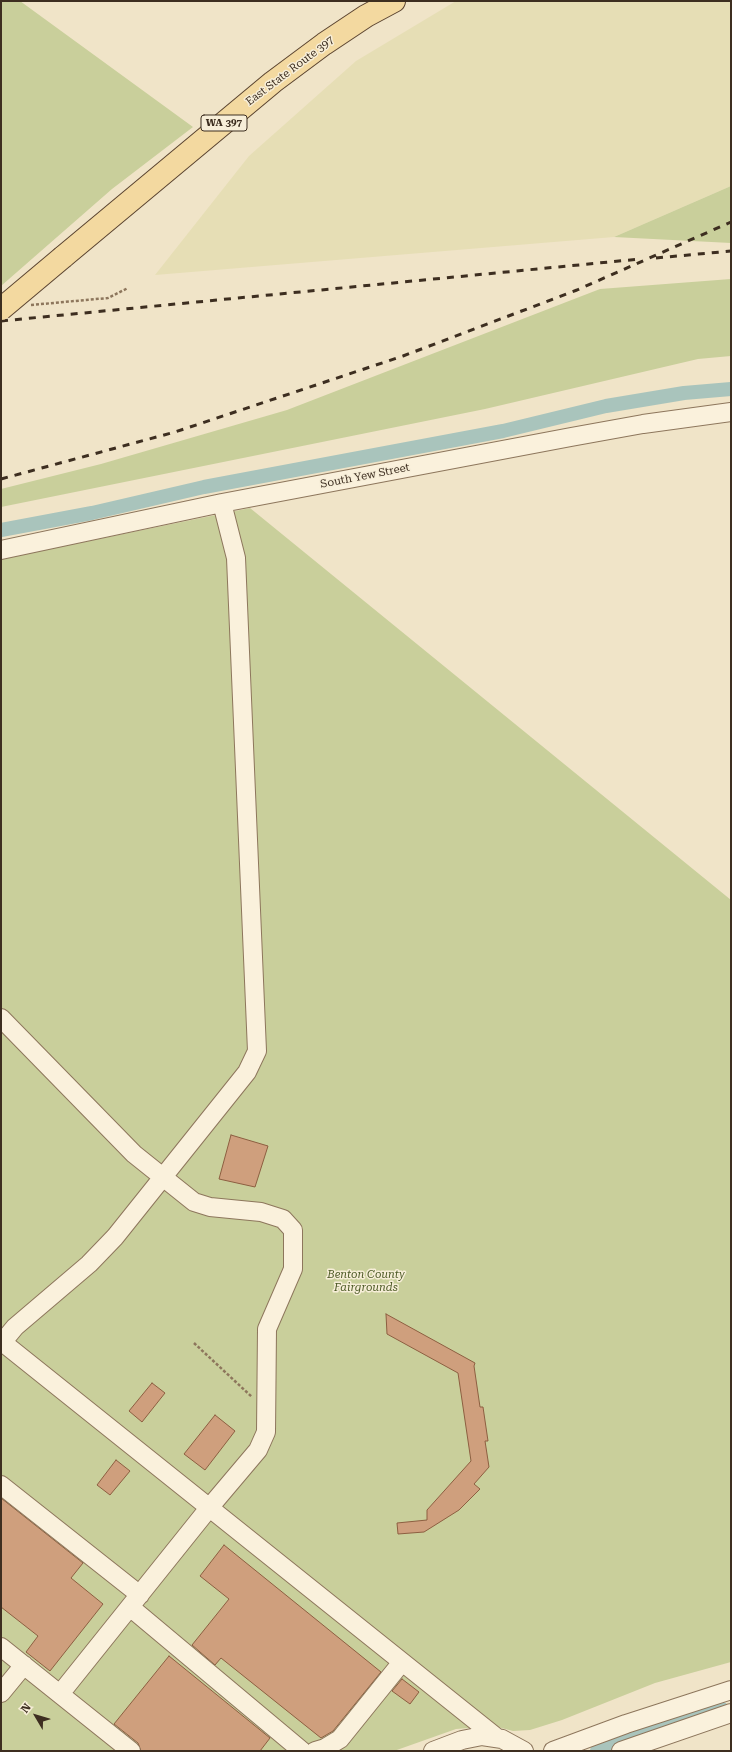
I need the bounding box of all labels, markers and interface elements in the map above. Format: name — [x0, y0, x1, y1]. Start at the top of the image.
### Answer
street label: East State Route 397 — [243, 34, 337, 108]
road number: WA 397 — [201, 115, 247, 131]
street label: South Yew Street — [319, 461, 411, 491]
park label: Benton County Fairgrounds — [327, 1268, 405, 1294]
north arrow — [16, 1696, 56, 1736]
text: N — [18, 1701, 34, 1716]

